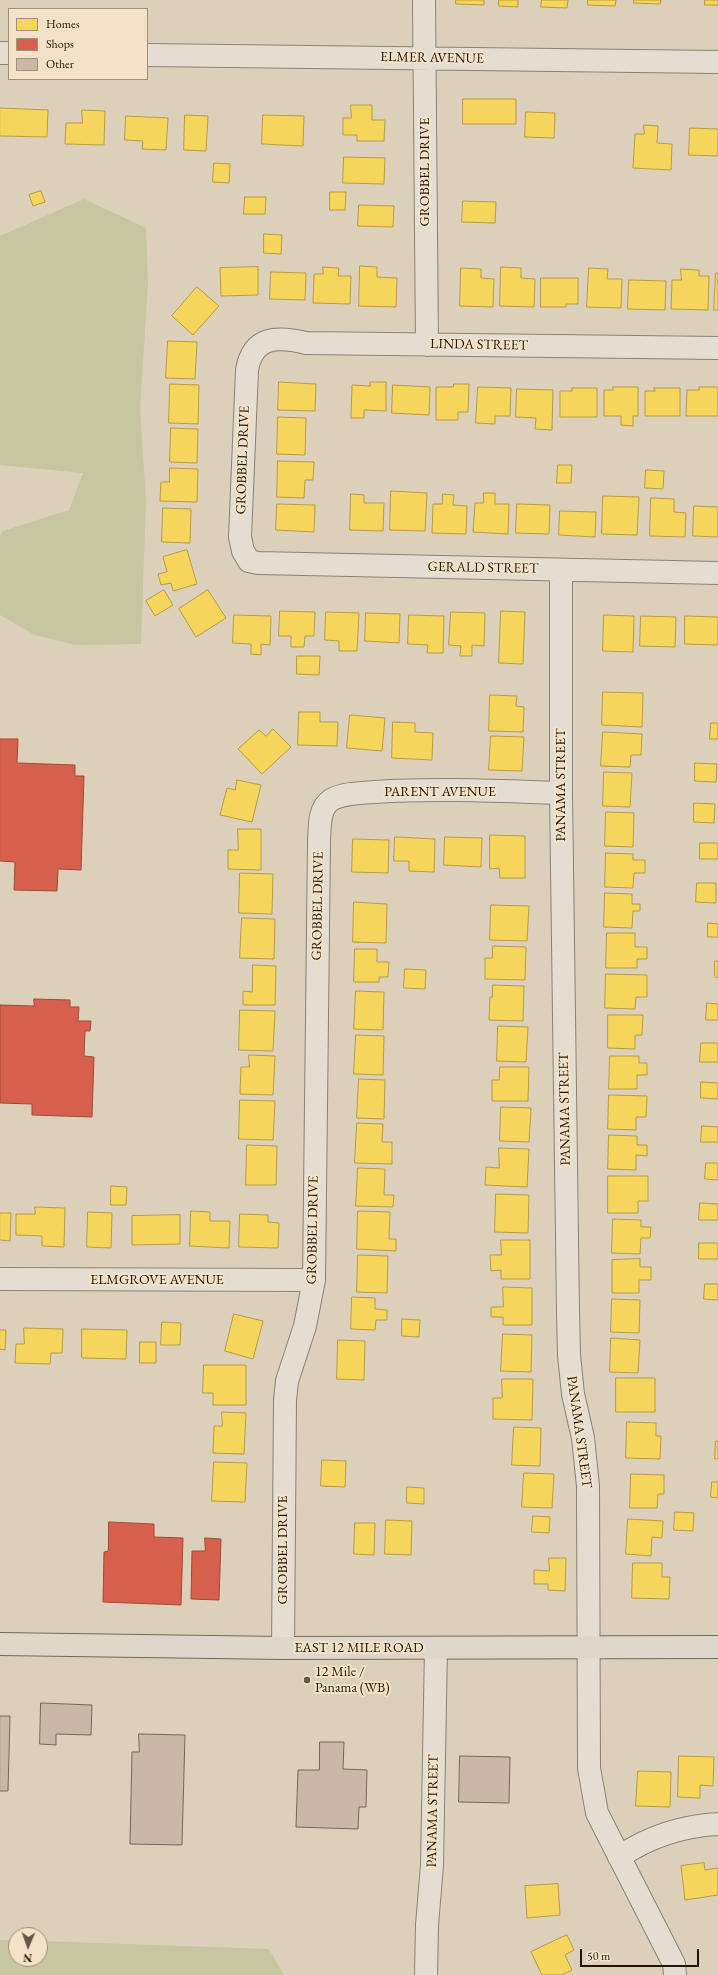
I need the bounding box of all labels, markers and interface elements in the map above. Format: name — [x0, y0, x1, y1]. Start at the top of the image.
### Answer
legend — [8, 8, 148, 80]
text: Homes — [46, 16, 80, 32]
text: Shops — [46, 36, 74, 52]
street label: ELMER AVENUE — [380, 49, 484, 67]
text: Other — [46, 56, 74, 72]
street label: GROBBEL DRIVE — [417, 118, 433, 226]
street label: LINDA STREET — [430, 336, 528, 354]
street label: GROBBEL DRIVE — [233, 405, 253, 515]
street label: GERALD STREET — [427, 559, 539, 577]
street label: PANAMA STREET — [553, 728, 569, 842]
street label: PARENT AVENUE — [384, 784, 496, 800]
street label: GROBBEL DRIVE — [309, 851, 327, 961]
street label: PANAMA STREET — [556, 1052, 574, 1166]
street label: GROBBEL DRIVE — [304, 1175, 322, 1285]
street label: ELMGROVE AVENUE — [90, 1272, 224, 1288]
street label: PANAMA STREET — [563, 1375, 595, 1489]
street label: GROBBEL DRIVE — [275, 1496, 291, 1604]
street label: EAST 12 MILE ROAD — [294, 1640, 424, 1656]
place label: 12 Mile / Panama (WB) — [315, 1664, 390, 1696]
marker: 12 Mile / Panama (WB) — [302, 1675, 312, 1685]
street label: PANAMA STREET — [424, 1754, 442, 1868]
north arrow — [8, 1927, 48, 1967]
scale bar — [582, 1941, 701, 1967]
text: 50 m — [587, 1948, 610, 1964]
text: N — [23, 1951, 32, 1965]

